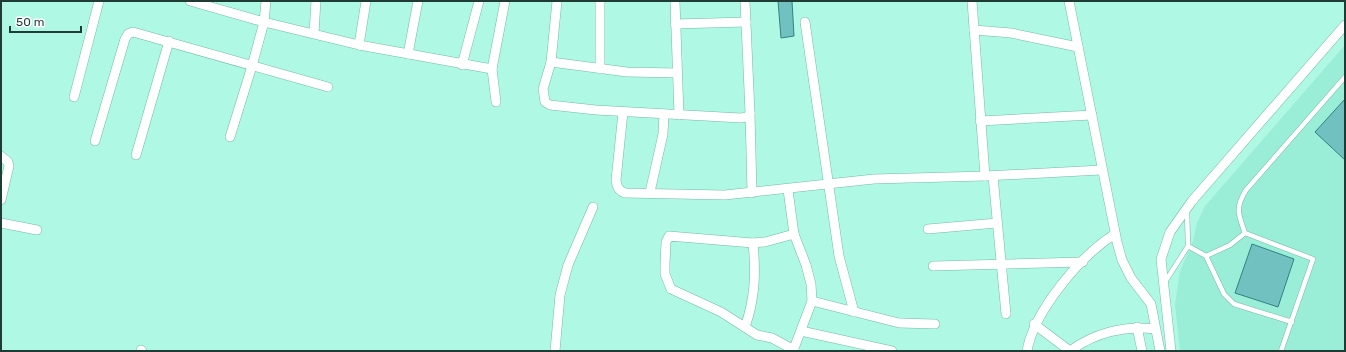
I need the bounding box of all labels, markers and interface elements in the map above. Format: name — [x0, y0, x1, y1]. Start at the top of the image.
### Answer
scale bar — [10, 8, 81, 34]
text: 50 m — [16, 15, 44, 29]

